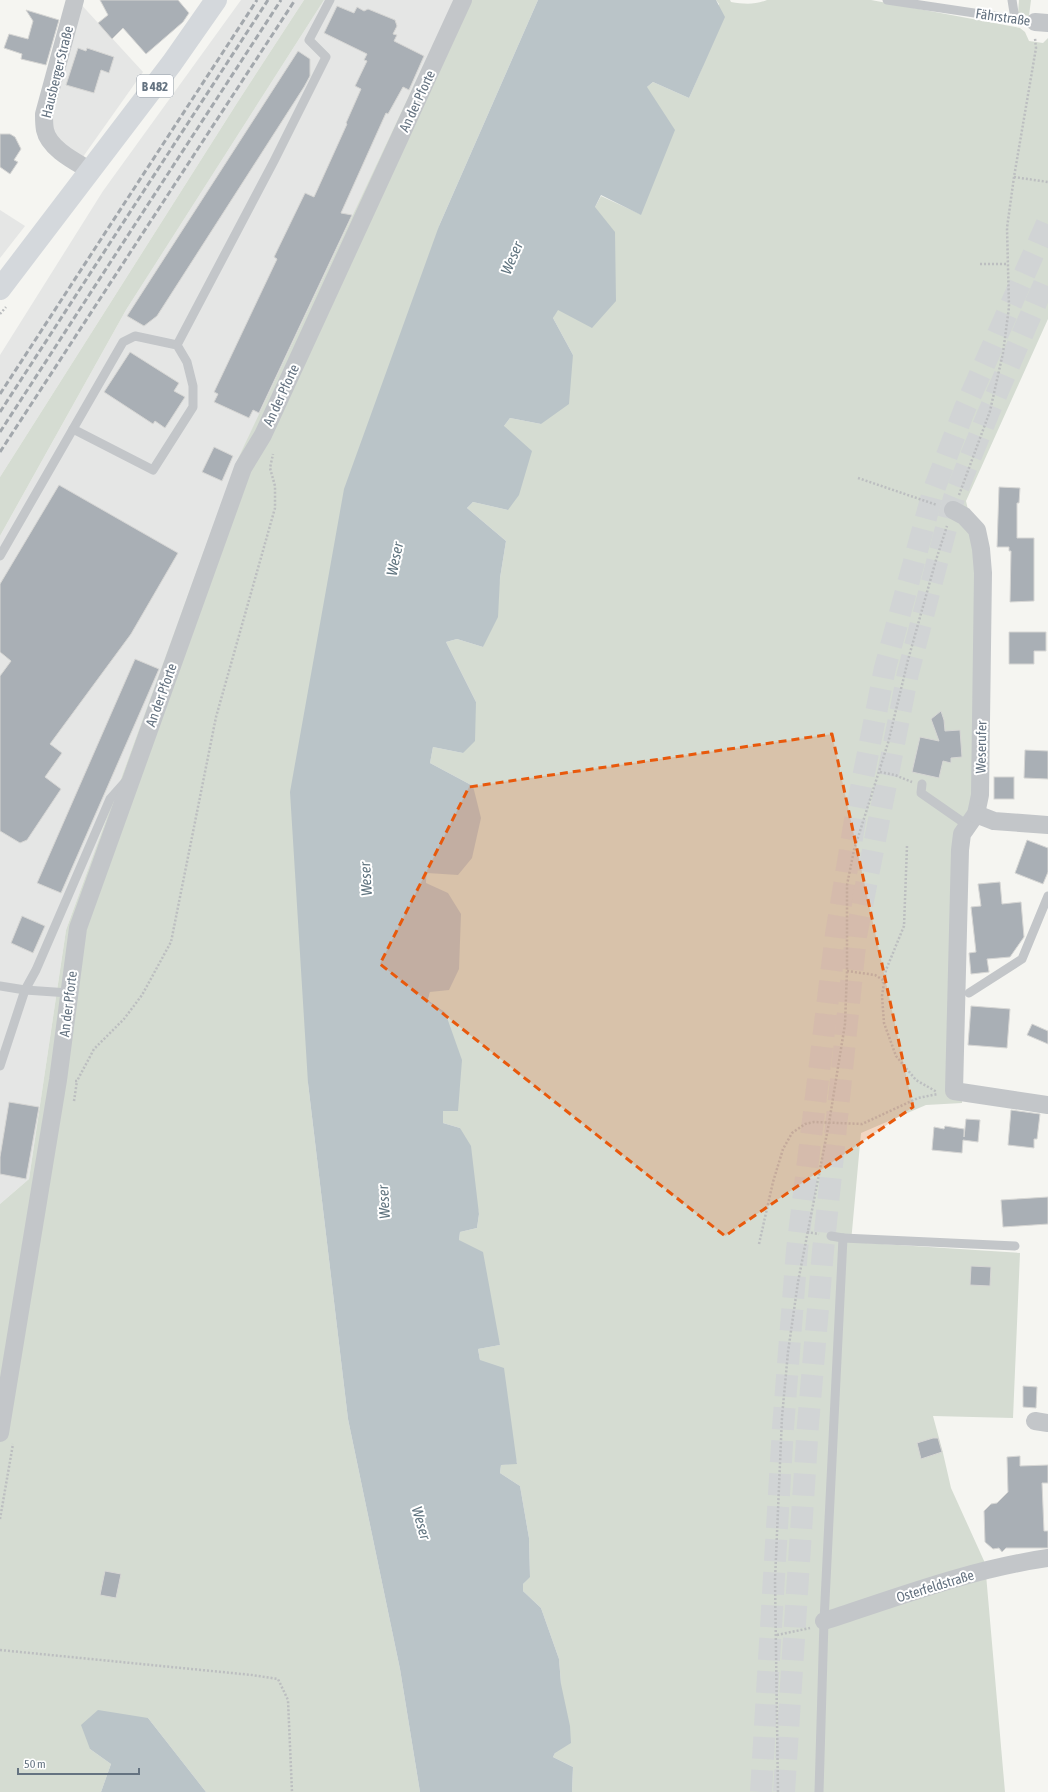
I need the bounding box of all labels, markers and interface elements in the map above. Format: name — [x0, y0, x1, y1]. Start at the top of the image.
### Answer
street label: Fährstraße — [975, 5, 1031, 29]
street label: Hausberger Straße — [38, 24, 76, 120]
street label: An der Pforte — [396, 68, 438, 134]
road number: B 482 — [137, 75, 173, 97]
water label: Weser — [497, 238, 526, 277]
street label: An der Pforte — [260, 362, 302, 428]
water label: Weser — [383, 540, 406, 577]
street label: An der Pforte — [142, 661, 180, 729]
street label: Weserufer — [973, 720, 989, 773]
water label: Weser — [356, 861, 375, 896]
street label: An der Pforte — [56, 970, 80, 1038]
water label: Weser — [374, 1184, 393, 1219]
water label: Weser — [409, 1504, 434, 1542]
street label: Osterfeldstraße — [894, 1567, 976, 1605]
scale bar — [18, 1750, 139, 1776]
text: 50 m — [24, 1757, 46, 1771]

